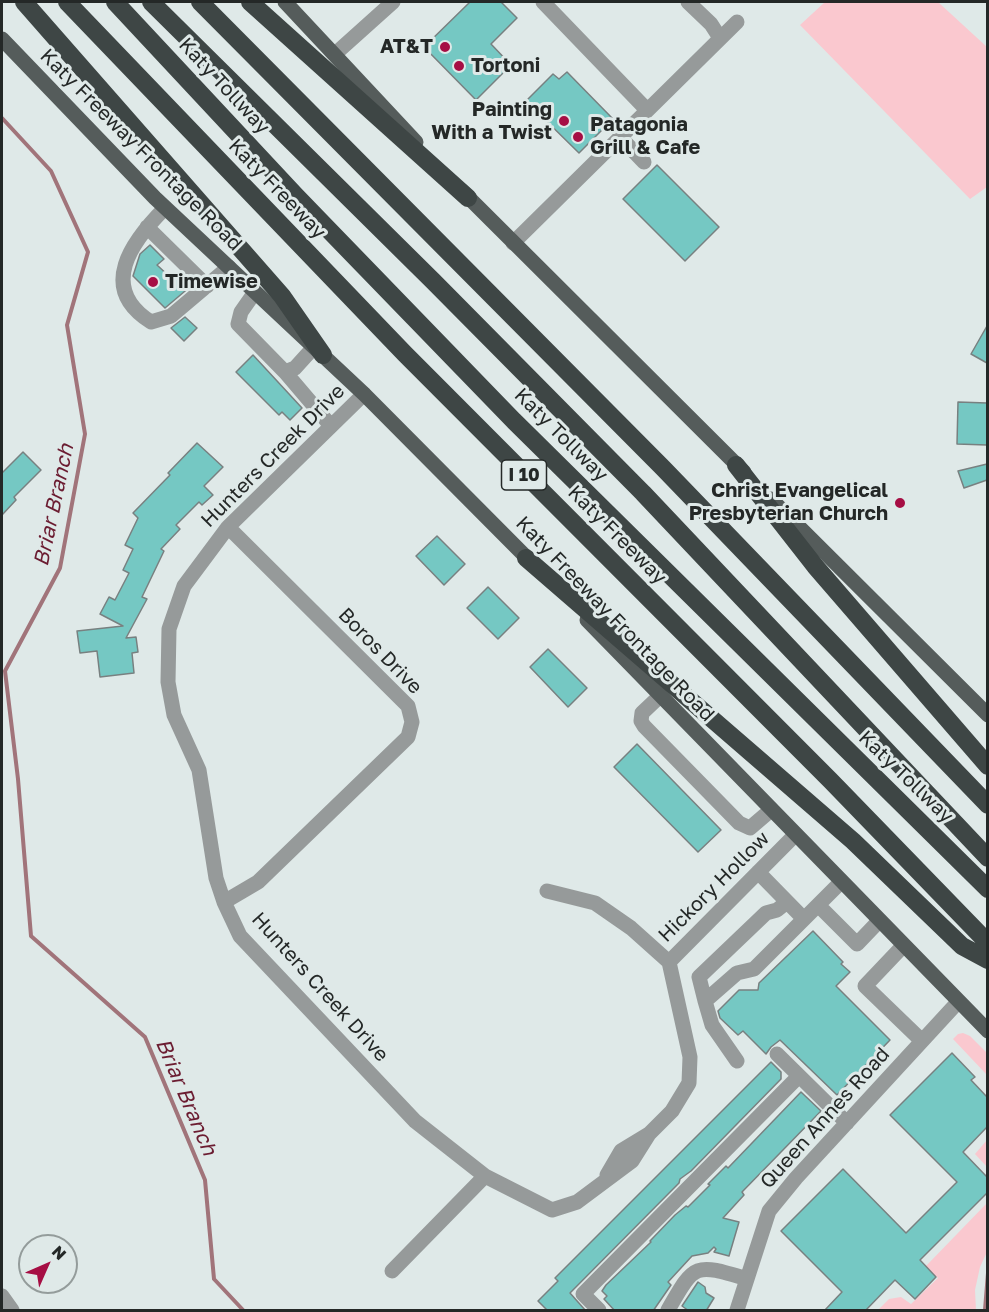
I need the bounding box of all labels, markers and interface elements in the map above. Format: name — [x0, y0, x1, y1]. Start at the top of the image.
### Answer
street label: Katy Tollway — [173, 33, 275, 139]
place label: AT&T — [380, 35, 433, 59]
marker: AT&T — [438, 40, 452, 54]
street label: Katy Freeway Frontage Road — [35, 44, 247, 256]
place label: Tortoni — [471, 54, 540, 78]
marker: Tortoni — [452, 59, 466, 73]
place label: Painting With a Twist — [431, 98, 552, 145]
place label: Patagonia Grill & Cafe — [590, 113, 700, 160]
marker: Painting With a Twist — [557, 114, 571, 128]
marker: Patagonia Grill & Cafe — [571, 130, 585, 144]
street label: Katy Freeway — [223, 134, 331, 244]
place label: Timewise — [165, 270, 258, 294]
marker: Timewise — [146, 275, 160, 289]
street label: Hunters Creek Drive — [196, 379, 350, 533]
street label: Katy Tollway — [509, 383, 613, 487]
water label: Briar Branch — [29, 442, 79, 568]
road number: I 10 — [502, 460, 546, 490]
place label: Christ Evangelical Presbyterian Church — [689, 479, 888, 526]
street label: Katy Freeway — [563, 481, 671, 589]
marker: Christ Evangelical Presbyterian Church — [893, 496, 907, 510]
street label: Katy Freeway Frontage Road — [511, 512, 719, 726]
street label: Boros Drive — [333, 603, 427, 699]
street label: Katy Tollway — [854, 726, 958, 828]
street label: Hickory Hollow — [654, 827, 774, 947]
street label: Hunters Creek Drive — [247, 907, 393, 1067]
water label: Briar Branch — [150, 1035, 222, 1159]
street label: Queen Annes Road — [755, 1042, 895, 1194]
north arrow — [18, 1234, 78, 1294]
text: N — [48, 1241, 71, 1264]

